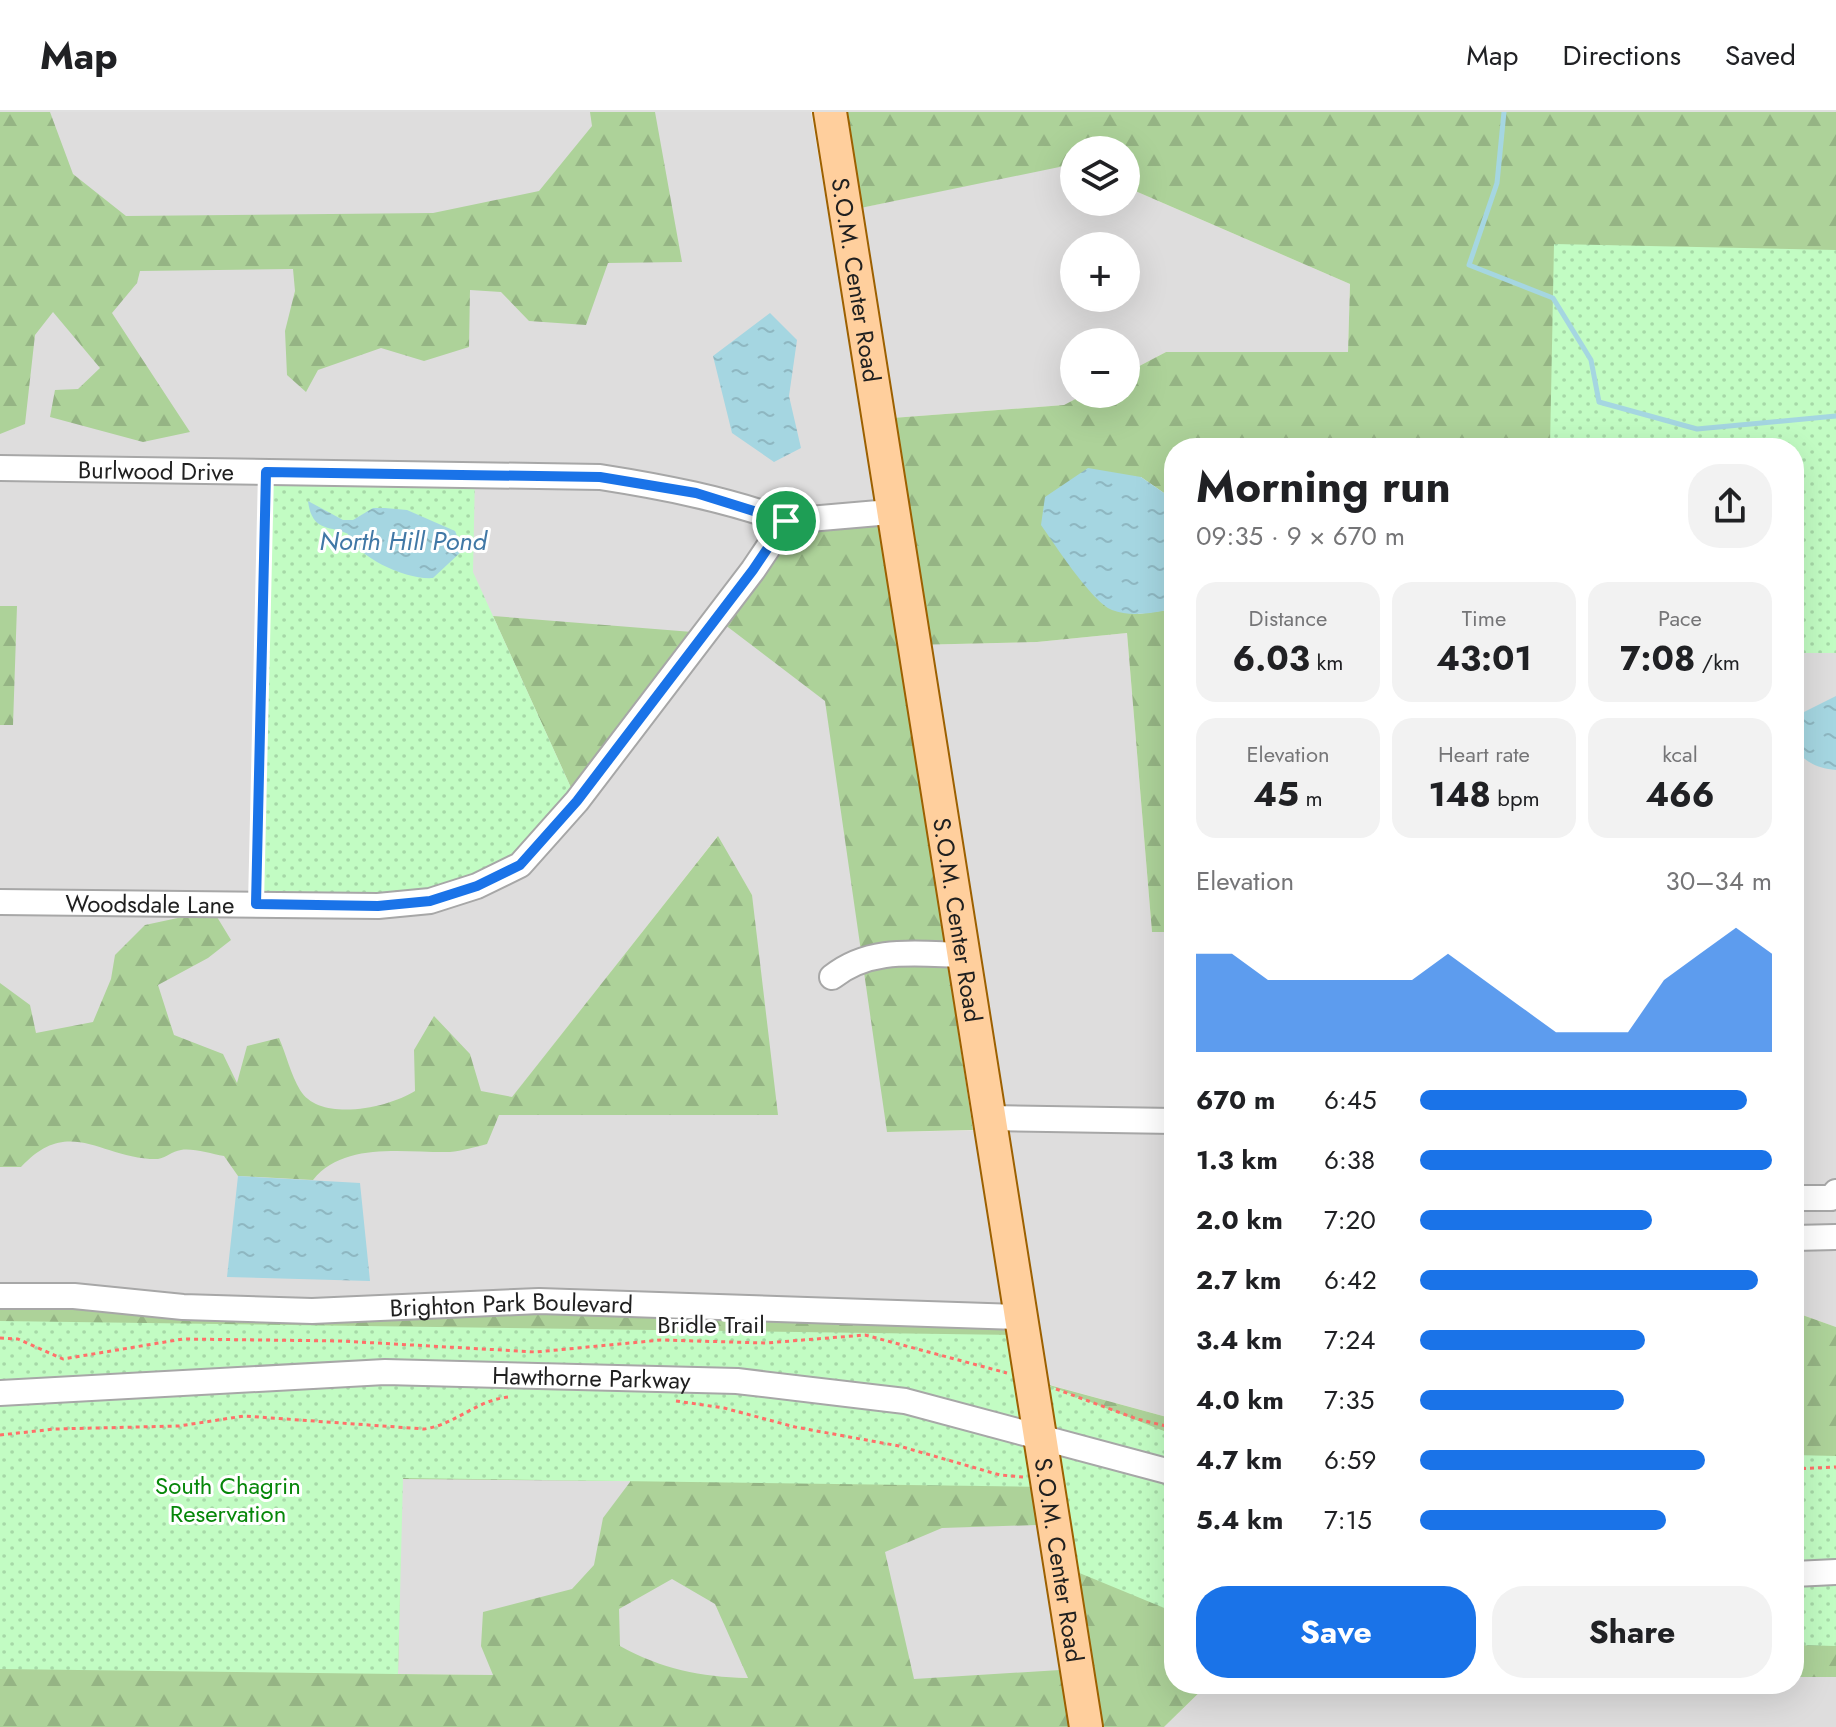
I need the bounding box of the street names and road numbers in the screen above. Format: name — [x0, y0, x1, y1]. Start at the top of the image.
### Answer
street label: S.O.M. Center Road — [823, 175, 890, 385]
street label: Burlwood Drive — [78, 452, 234, 489]
street label: S.O.M. Center Road — [925, 815, 992, 1025]
street label: Woodsdale Lane — [65, 885, 235, 922]
street label: Brighton Park Boulevard — [389, 1283, 633, 1325]
street label: Bridle Trail — [657, 1307, 765, 1342]
street label: Hawthorne Parkway — [492, 1357, 691, 1397]
street label: S.O.M. Center Road — [1026, 1455, 1093, 1665]

